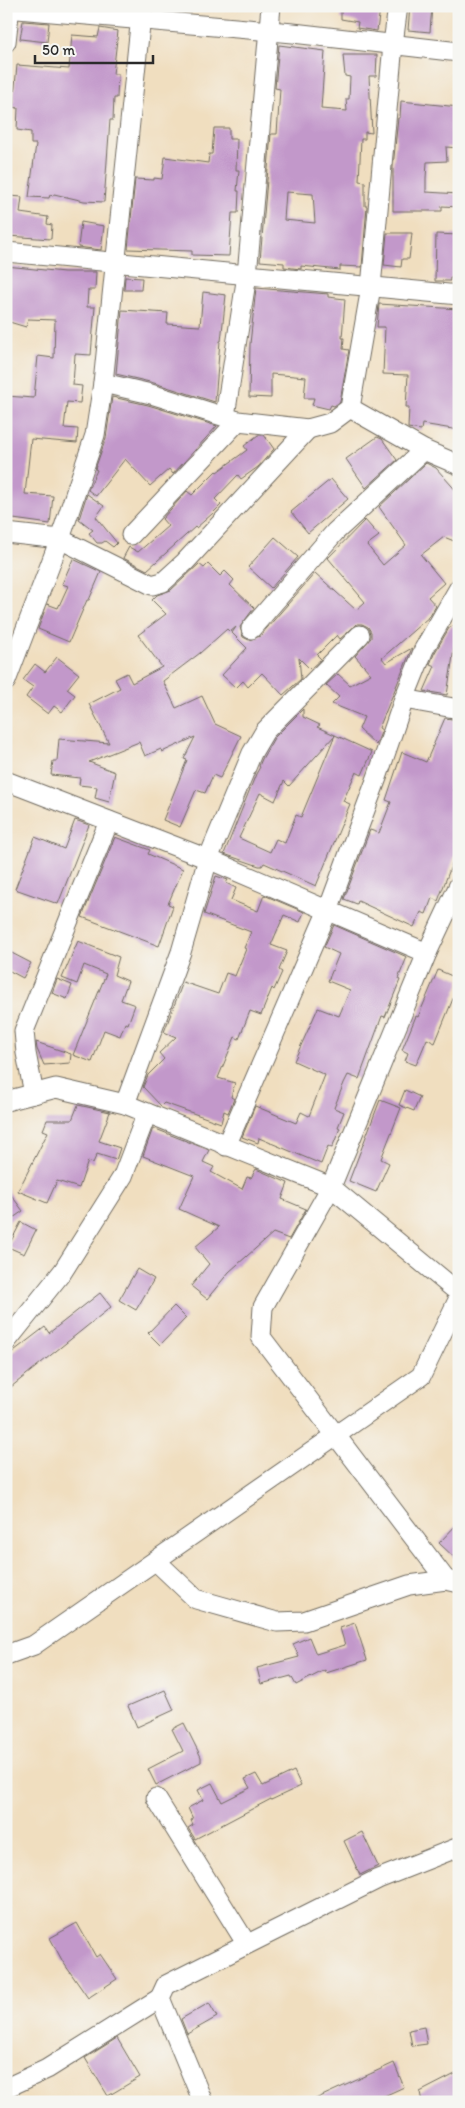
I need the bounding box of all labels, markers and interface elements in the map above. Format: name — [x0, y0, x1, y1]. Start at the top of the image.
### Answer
scale bar — [35, 32, 152, 64]
text: 50 m — [42, 41, 75, 59]

